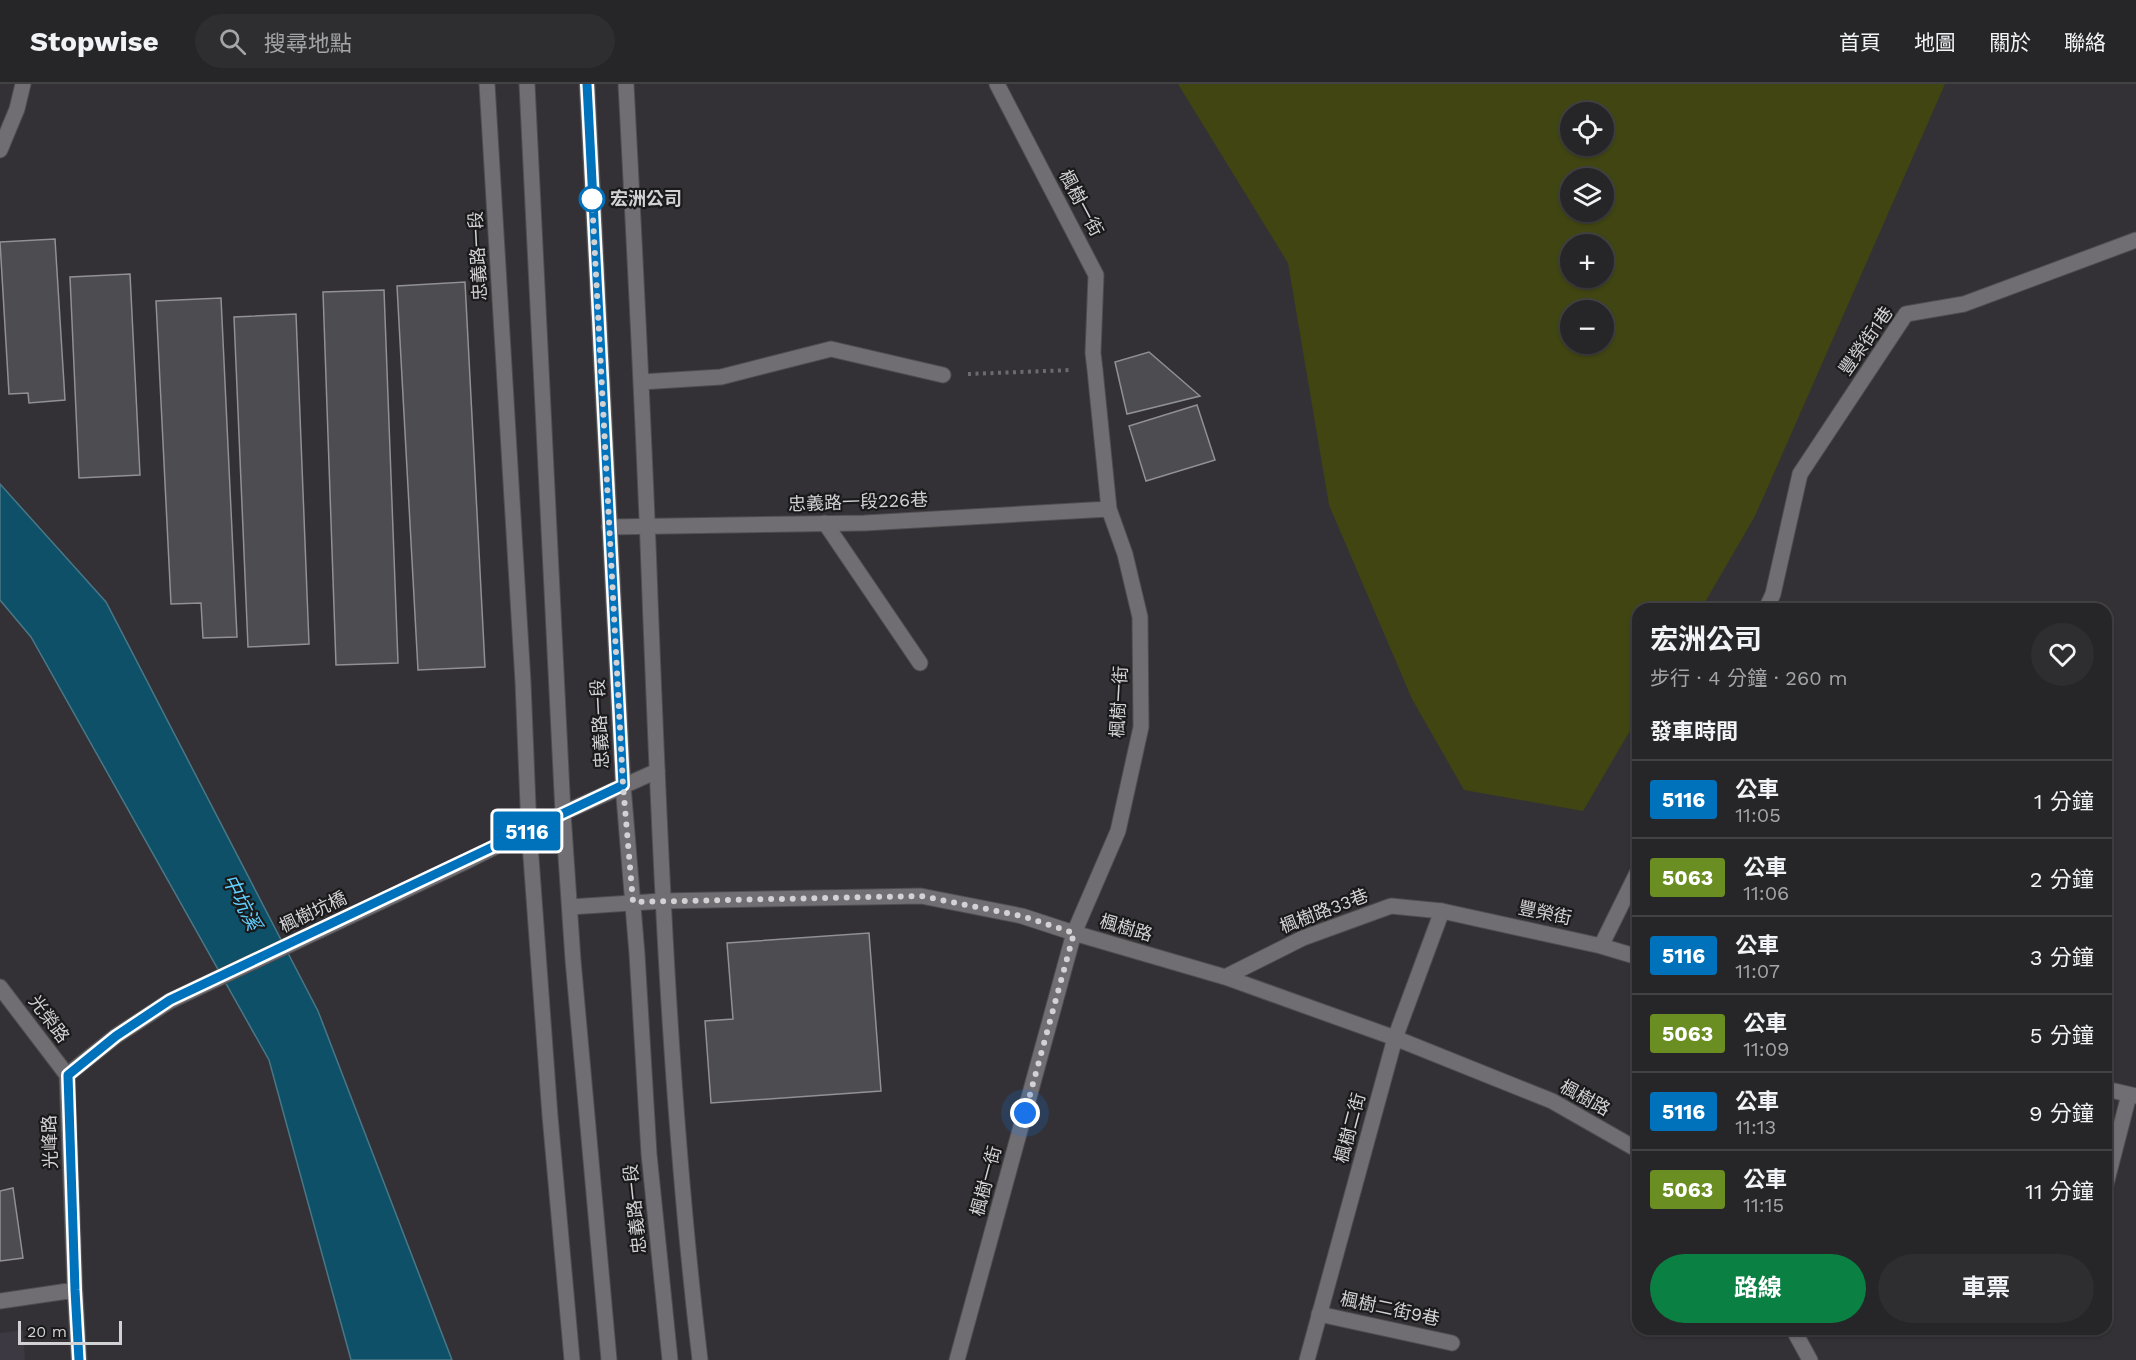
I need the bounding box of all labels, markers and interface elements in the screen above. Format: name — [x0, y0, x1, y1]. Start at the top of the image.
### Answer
search box — [195, 14, 615, 68]
text: Stopwise — [30, 25, 159, 58]
icon: search — [216, 25, 249, 58]
text: 首頁 — [1839, 30, 1881, 55]
text: 地圖 — [1914, 30, 1956, 55]
text: 關於 — [1989, 30, 2031, 55]
text: 聯絡 — [2064, 30, 2106, 55]
text: 搜尋地點 — [264, 31, 352, 56]
map controls — [1560, 102, 1614, 354]
button: locate — [1560, 102, 1614, 156]
street label: 楓樹一街 — [1055, 166, 1108, 239]
button: layers — [1560, 168, 1614, 222]
marker: 宏洲公司 — [579, 186, 605, 212]
place label: 宏洲公司 — [610, 188, 682, 209]
street label: 忠義路一段 — [465, 211, 490, 302]
button: + — [1560, 234, 1614, 288]
button: − — [1560, 300, 1614, 354]
street label: 豐榮街1巷 — [1834, 302, 1897, 379]
street label: 忠義路一段226巷 — [788, 489, 928, 514]
text: 宏洲公司 — [1650, 623, 1762, 656]
button: heart — [2031, 623, 2094, 686]
street label: 楓樹一街 — [1106, 665, 1131, 738]
text: 步行 · 4 分鐘 · 260 m — [1650, 666, 1848, 690]
street label: 忠義路一段 — [587, 679, 612, 770]
text: 發車時間 — [1650, 719, 1738, 744]
text: 公車 — [1735, 777, 1779, 802]
text: 5116 — [1662, 787, 1705, 812]
text: 1 分鐘 — [2034, 789, 2094, 814]
text: 11:05 — [1735, 803, 1781, 827]
line badge: 5116 — [485, 812, 569, 850]
text: 5116 — [505, 819, 549, 844]
text: 公車 — [1743, 855, 1787, 880]
text: 5063 — [1662, 865, 1713, 890]
text: 2 分鐘 — [2030, 867, 2094, 892]
water label: 中坑溪 — [218, 870, 268, 937]
text: 11:06 — [1743, 881, 1789, 905]
street label: 楓樹路33巷 — [1277, 884, 1371, 937]
street label: 楓樹坑橋 — [276, 887, 350, 936]
street label: 豐榮街 — [1517, 897, 1574, 928]
street label: 楓樹路 — [1097, 910, 1155, 945]
text: 公車 — [1735, 933, 1779, 958]
text: 5116 — [1662, 943, 1705, 968]
text: 3 分鐘 — [2030, 945, 2094, 970]
text: 11:07 — [1735, 959, 1780, 983]
street label: 光榮路 — [25, 991, 74, 1047]
text: 公車 — [1743, 1011, 1787, 1036]
text: 5063 — [1662, 1021, 1713, 1046]
text: 5 分鐘 — [2030, 1023, 2094, 1048]
text: 11:09 — [1743, 1037, 1789, 1061]
street label: 楓樹路 — [1557, 1075, 1614, 1120]
text: 公車 — [1735, 1089, 1779, 1114]
street label: 楓樹二街 — [1330, 1090, 1369, 1165]
your location — [1010, 1098, 1040, 1128]
text: 5116 — [1662, 1099, 1705, 1124]
text: 9 分鐘 — [2029, 1101, 2094, 1126]
street label: 光峰路 — [38, 1115, 61, 1169]
text: 11:13 — [1735, 1115, 1776, 1139]
street label: 楓樹一街 — [966, 1143, 1005, 1218]
street label: 忠義路一段 — [619, 1163, 650, 1255]
text: 公車 — [1743, 1167, 1787, 1192]
text: 5063 — [1662, 1177, 1713, 1202]
text: 11 分鐘 — [2025, 1179, 2094, 1204]
text: 11:15 — [1743, 1193, 1784, 1217]
button: 路線 — [1650, 1254, 1866, 1323]
button: 車票 — [1878, 1254, 2094, 1323]
street label: 楓樹二街9巷 — [1338, 1288, 1442, 1329]
scale bar — [18, 1318, 122, 1346]
text: 20 m — [27, 1322, 67, 1341]

